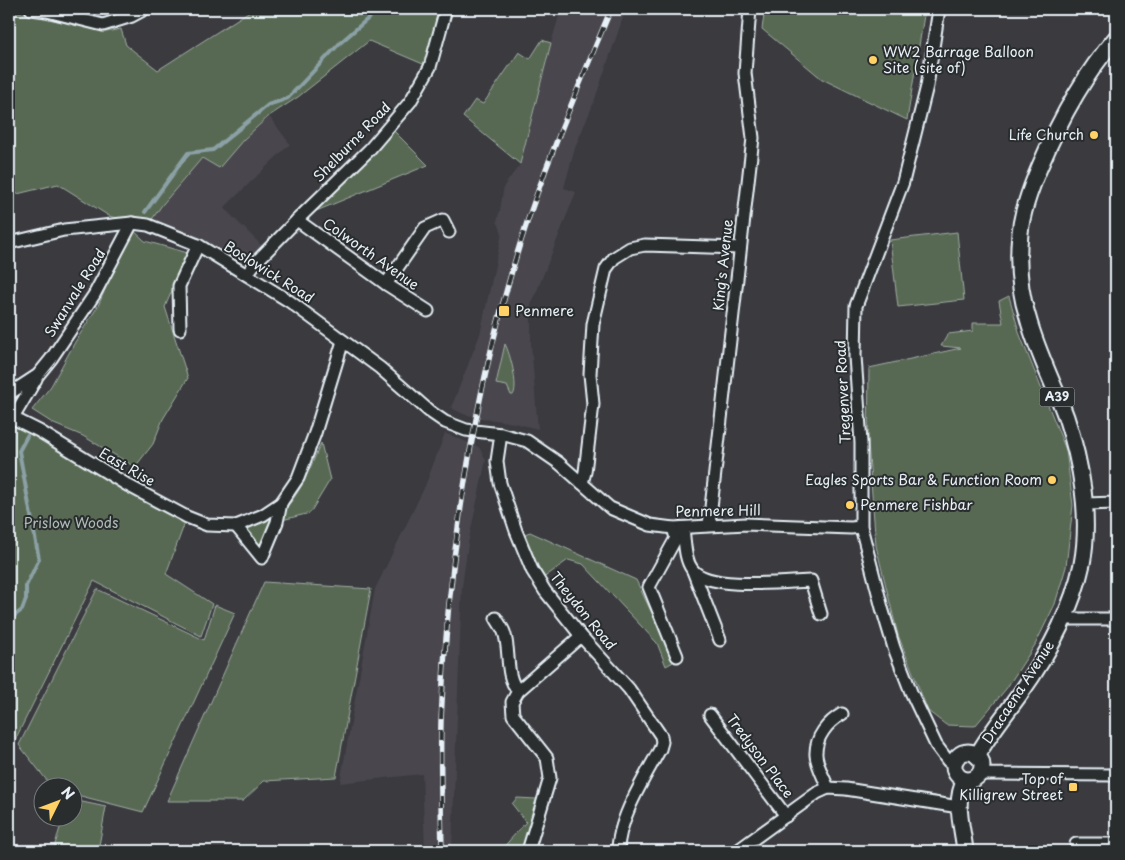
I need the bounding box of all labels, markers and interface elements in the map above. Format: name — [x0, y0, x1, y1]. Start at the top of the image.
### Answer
place label: WW2 Barrage Balloon Site (site of) — [883, 41, 1034, 78]
marker: WW2 Barrage Balloon Site (site of) — [867, 54, 879, 66]
street label: Shelburne Road — [308, 97, 395, 186]
place label: Life Church — [1009, 124, 1084, 145]
marker: Life Church — [1088, 129, 1100, 141]
street label: Colworth Avenue — [319, 213, 424, 295]
street label: King's Avenue — [707, 218, 738, 312]
street label: Boslowick Road — [220, 235, 318, 308]
street label: Swanvale Road — [39, 244, 110, 341]
place label: Penmere — [515, 300, 574, 321]
marker: Penmere — [497, 304, 511, 318]
street label: Tregenver Road — [829, 340, 856, 444]
road number: A39 — [1040, 388, 1074, 407]
street label: East Rise — [95, 442, 159, 491]
place label: Eagles Sports Bar & Function Room — [805, 469, 1042, 490]
marker: Eagles Sports Bar & Function Room — [1046, 474, 1058, 486]
place label: Penmere Fishbar — [860, 494, 973, 515]
street label: Penmere Hill — [675, 499, 761, 522]
marker: Penmere Fishbar — [844, 499, 856, 511]
park label: Prislow Woods — [24, 512, 118, 533]
street label: Theydon Road — [545, 567, 622, 654]
street label: Dracaena Avenue — [976, 636, 1059, 747]
street label: Tredyson Place — [722, 709, 799, 802]
place label: Top of Killigrew Street — [959, 768, 1064, 805]
north arrow — [32, 778, 82, 828]
marker: Top of Killigrew Street — [1067, 781, 1079, 793]
text: N — [57, 782, 80, 804]

